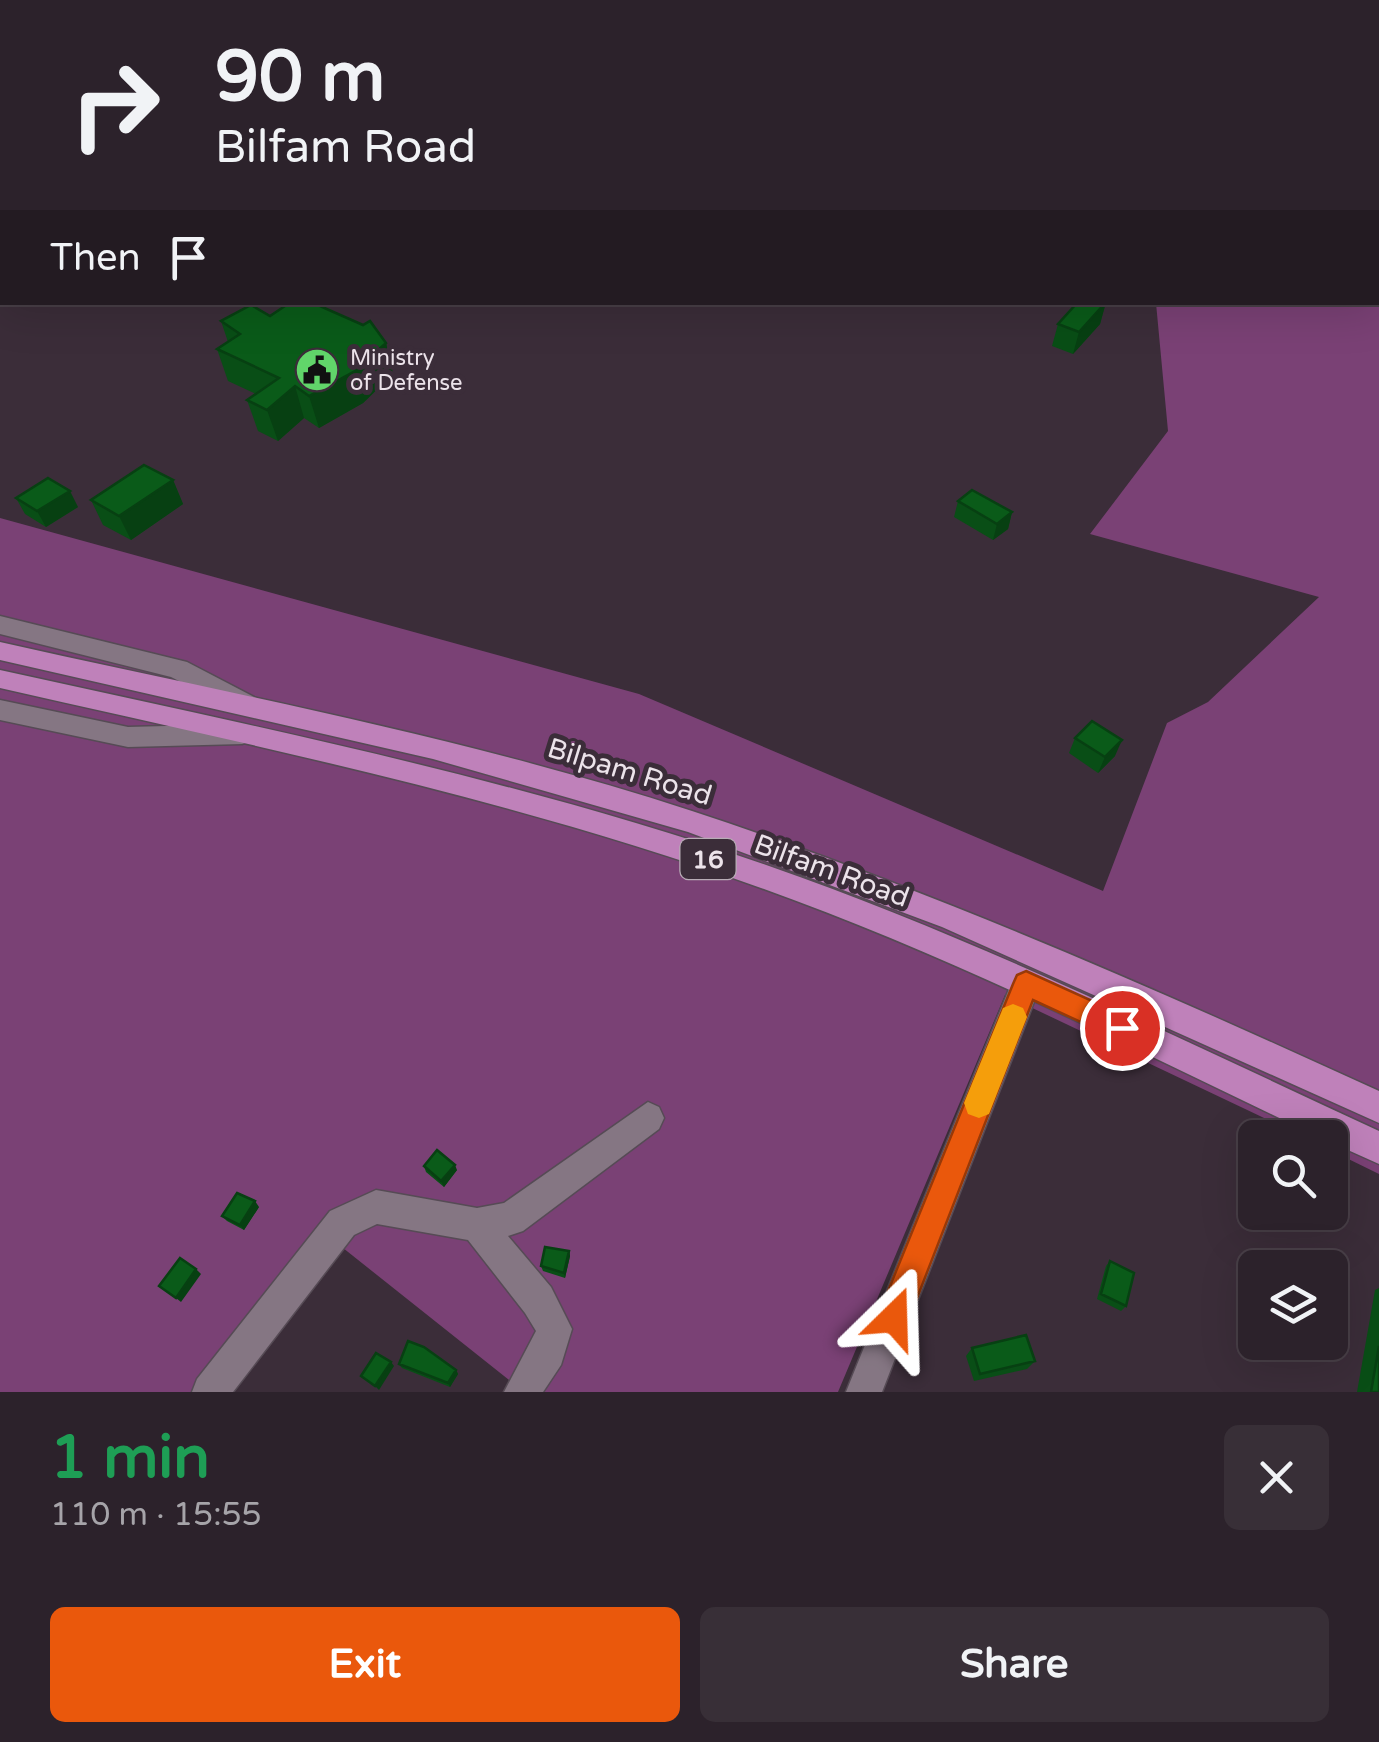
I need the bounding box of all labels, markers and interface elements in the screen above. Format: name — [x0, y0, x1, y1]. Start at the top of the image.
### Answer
text: 90 m — [215, 36, 385, 120]
icon: right — [50, 40, 180, 170]
text: Bilfam Road — [215, 121, 476, 175]
icon: arrive — [161, 230, 216, 285]
text: Then — [50, 235, 141, 281]
place label: Ministry of Defense — [350, 345, 463, 396]
public building icon: Ministry of Defense — [294, 347, 340, 393]
street label: Bilpam Road — [544, 731, 716, 813]
street label: Bilfam Road — [750, 827, 914, 915]
road number: 16 — [680, 839, 736, 879]
pin — [1080, 986, 1165, 1071]
icon: arrive — [1095, 1001, 1150, 1056]
map controls — [1238, 1120, 1348, 1360]
button: search — [1238, 1120, 1348, 1230]
button: layers — [1238, 1250, 1348, 1360]
position arrow — [842, 1266, 946, 1370]
text: 1 min — [50, 1422, 210, 1494]
button: close — [1224, 1425, 1329, 1530]
text: 110 m · 15:55 — [50, 1496, 262, 1534]
button: Exit — [50, 1607, 680, 1722]
button: Share — [700, 1607, 1329, 1722]

